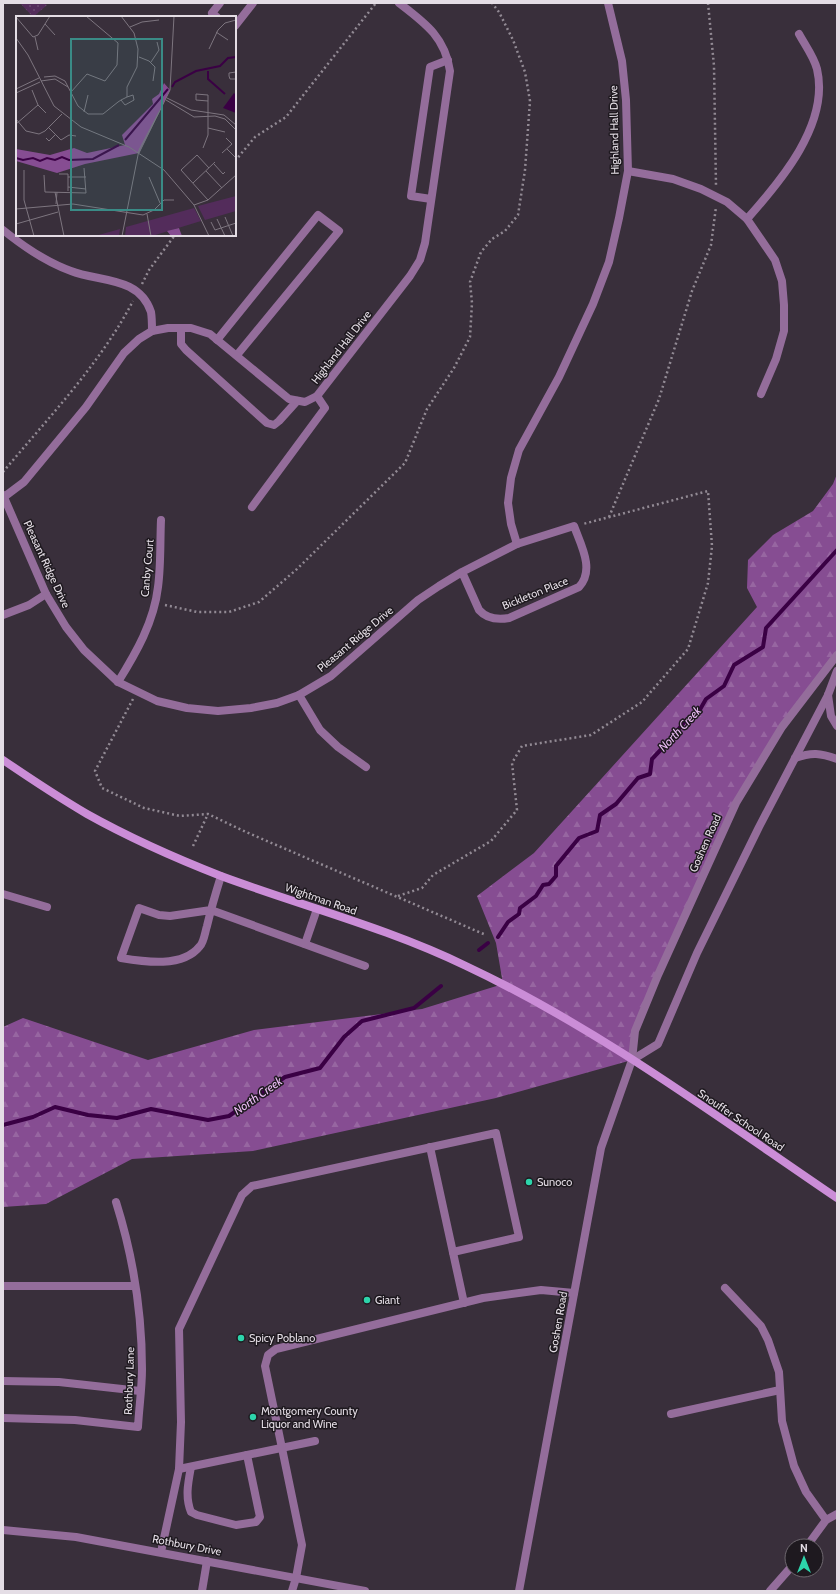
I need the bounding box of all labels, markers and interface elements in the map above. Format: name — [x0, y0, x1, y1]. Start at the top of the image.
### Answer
inset map — [16, 16, 236, 236]
street label: Highland Hall Drive — [606, 85, 622, 175]
street label: Highland Hall Drive — [308, 307, 374, 387]
street label: Pleasant Ridge Drive — [21, 518, 74, 610]
street label: Canby Court — [138, 538, 157, 597]
street label: Bickleton Place — [500, 573, 570, 613]
street label: Pleasant Ridge Drive — [314, 603, 396, 675]
water label: North Creek — [655, 702, 705, 754]
street label: Goshen Road — [686, 812, 724, 874]
street label: Wightman Road — [283, 880, 359, 918]
water label: North Creek — [230, 1073, 286, 1118]
street label: Snouffer School Road — [695, 1086, 787, 1154]
place label: Sunoco — [537, 1175, 572, 1189]
marker: Sunoco — [524, 1177, 534, 1187]
street label: Goshen Road — [546, 1290, 570, 1354]
place label: Giant — [375, 1293, 400, 1307]
marker: Giant — [362, 1295, 372, 1305]
place label: Spicy Poblano — [249, 1331, 315, 1345]
marker: Spicy Poblano — [236, 1333, 246, 1343]
street label: Rothbury Lane — [121, 1346, 137, 1415]
place label: Montgomery County Liquor and Wine — [261, 1404, 358, 1431]
marker: Montgomery County Liquor and Wine — [248, 1412, 258, 1422]
street label: Rothbury Drive — [151, 1531, 223, 1559]
north arrow — [784, 1538, 824, 1578]
text: N — [800, 1541, 808, 1555]

